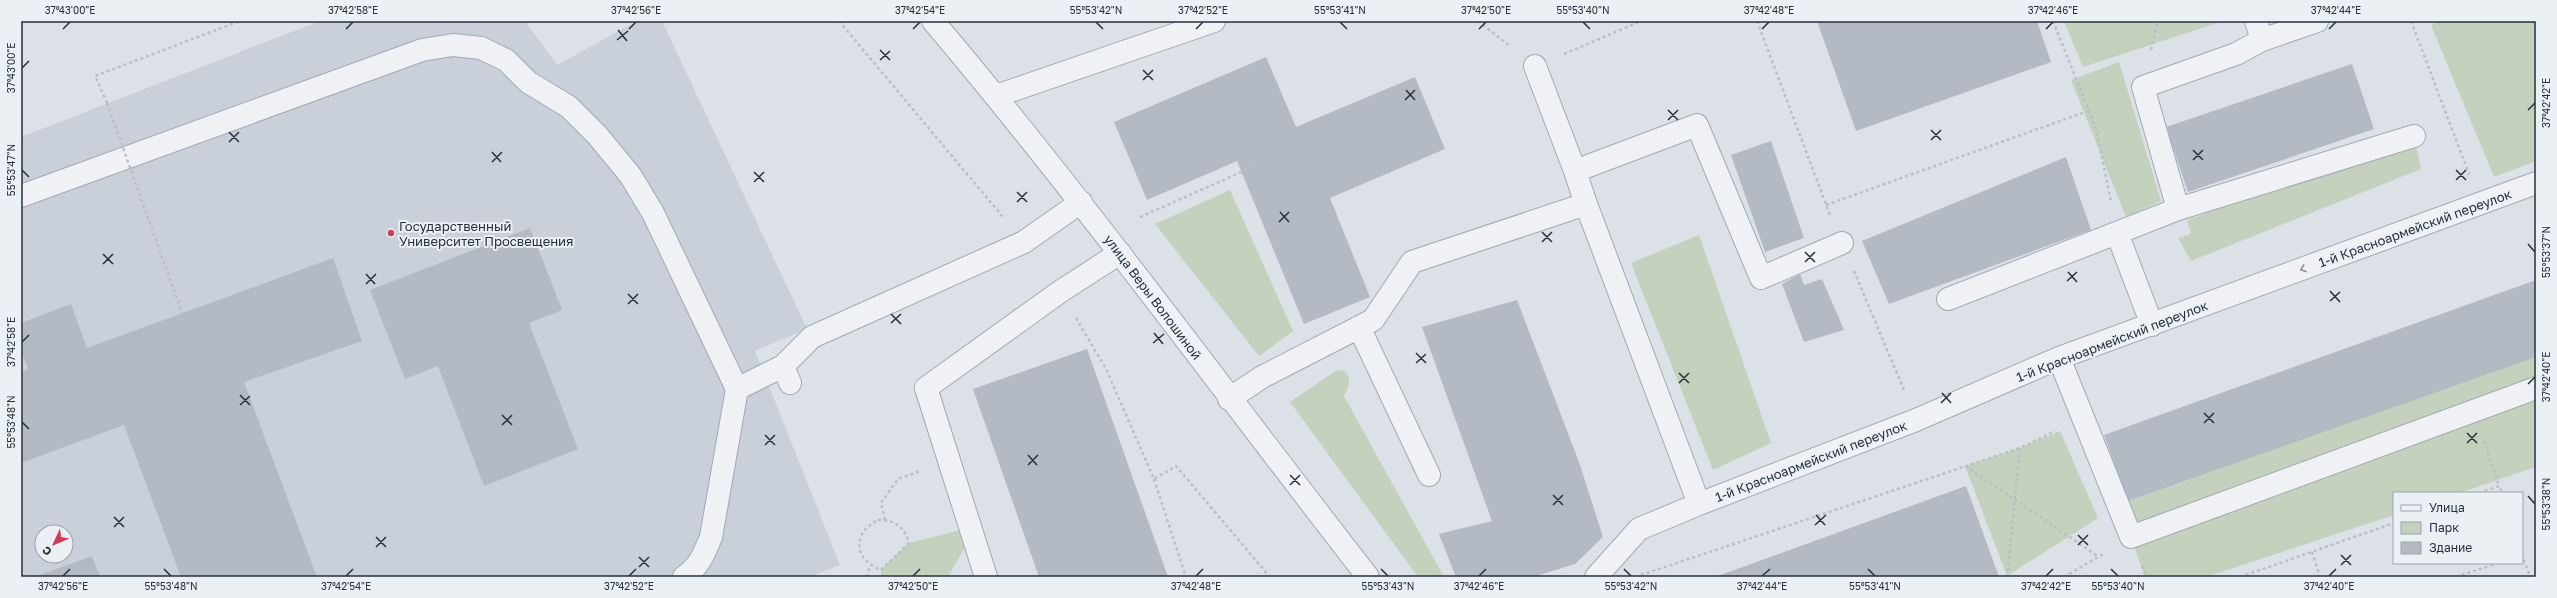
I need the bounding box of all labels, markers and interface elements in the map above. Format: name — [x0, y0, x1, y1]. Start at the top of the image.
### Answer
text: 37°43'00"E — [45, 4, 95, 16]
text: 37°42'58"E — [328, 4, 378, 16]
text: 37°42'56"E — [611, 4, 661, 16]
text: 37°42'54"E — [895, 4, 945, 16]
text: 55°53'42"N — [1070, 4, 1122, 16]
text: 37°42'52"E — [1178, 4, 1228, 16]
text: 55°53'41"N — [1314, 4, 1366, 16]
text: 37°42'50"E — [1461, 4, 1511, 16]
text: 55°53'40"N — [1556, 4, 1610, 16]
text: 37°42'48"E — [1744, 4, 1794, 16]
text: 37°42'46"E — [2028, 4, 2078, 16]
text: 37°42'44"E — [2311, 4, 2361, 16]
text: 37°43'00"E — [5, 43, 17, 93]
text: 37°42'42"E — [2540, 78, 2552, 128]
text: 55°53'47"N — [5, 144, 17, 196]
street label: 1-й Красноармейский переулок — [2316, 185, 2514, 270]
place label: Государственный Университет Просвещения — [399, 218, 573, 249]
text: 55°53'37"N — [2540, 226, 2552, 278]
marker: Государственный Университет Просвещения — [386, 228, 396, 238]
street label: улица Веры Волошиной — [1101, 231, 1205, 363]
one-way arrow — [2299, 265, 2306, 273]
street label: 1-й Красноармейский переулок — [2014, 297, 2211, 385]
text: 37°42'58"E — [5, 317, 17, 367]
text: 37°42'40"E — [2540, 352, 2552, 402]
text: 55°53'48"N — [5, 395, 17, 449]
street label: 1-й Красноармейский переулок — [1713, 417, 1910, 505]
text: 55°53'38"N — [2540, 478, 2552, 530]
legend — [2393, 492, 2523, 564]
text: Улица — [2429, 500, 2465, 515]
text: Парк — [2429, 520, 2459, 535]
north arrow — [34, 524, 74, 564]
text: Здание — [2429, 540, 2472, 555]
text: С — [39, 544, 54, 559]
text: 37°42'56"E — [38, 580, 88, 592]
text: 55°53'48"N — [144, 580, 198, 592]
text: 37°42'54"E — [321, 580, 371, 592]
text: 37°42'52"E — [604, 580, 654, 592]
text: 37°42'50"E — [888, 580, 938, 592]
text: 37°42'48"E — [1171, 580, 1221, 592]
text: 55°53'43"N — [1362, 580, 1414, 592]
text: 37°42'46"E — [1454, 580, 1504, 592]
text: 55°53'42"N — [1605, 580, 1657, 592]
text: 37°42'44"E — [1737, 580, 1787, 592]
text: 55°53'41"N — [1849, 580, 1901, 592]
text: 37°42'42"E — [2021, 580, 2071, 592]
text: 55°53'40"N — [2091, 580, 2145, 592]
text: 37°42'40"E — [2304, 580, 2354, 592]

